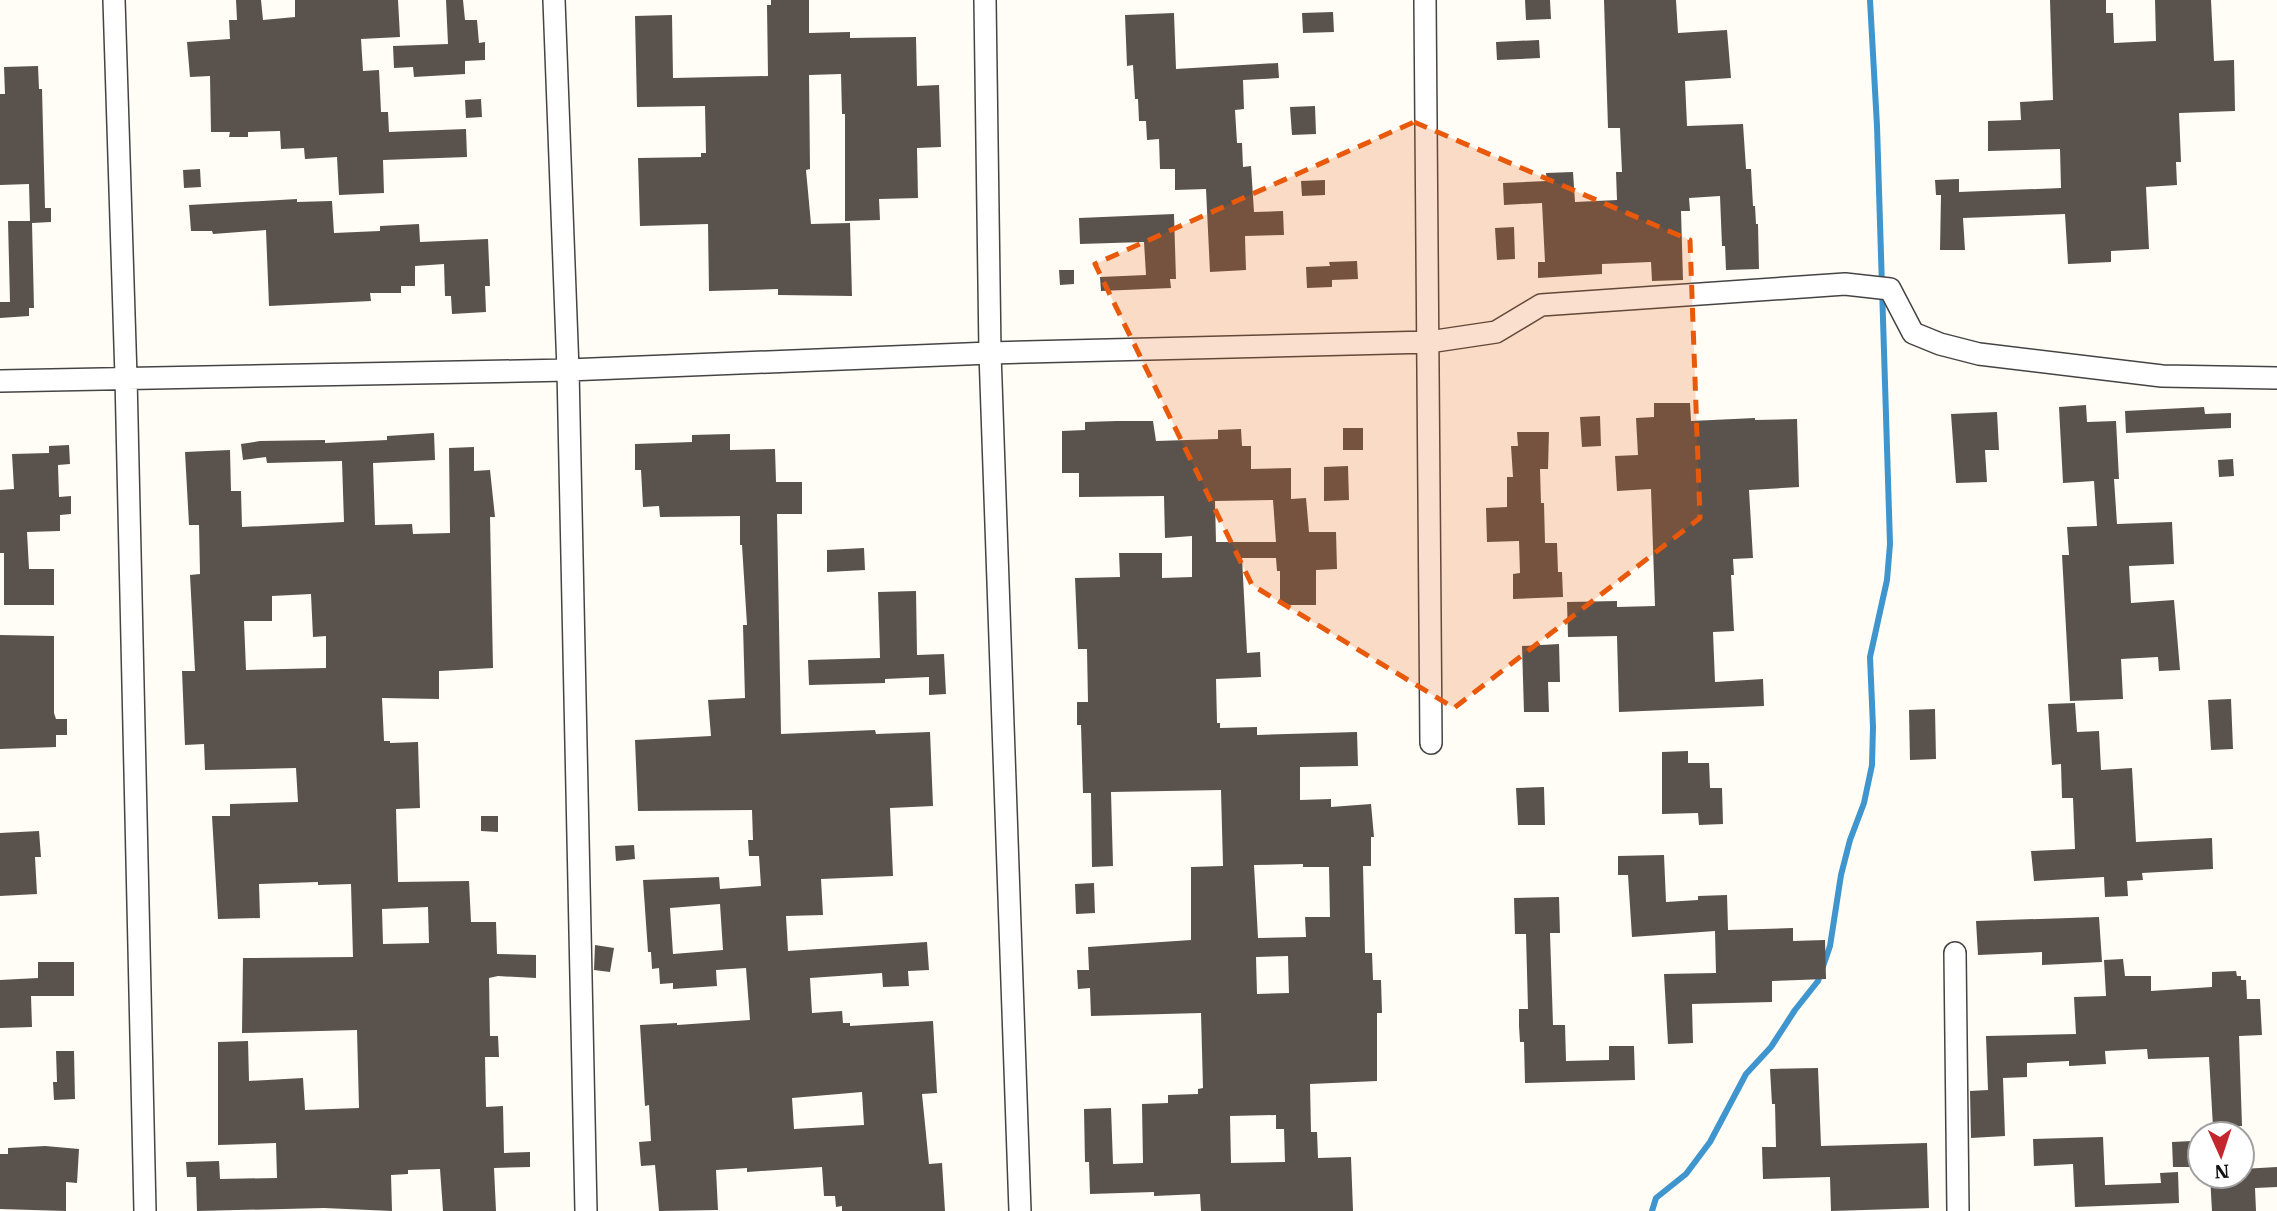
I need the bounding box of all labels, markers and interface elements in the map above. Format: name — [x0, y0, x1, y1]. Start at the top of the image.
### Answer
north arrow — [2186, 1120, 2256, 1190]
text: N — [2214, 1160, 2230, 1184]

